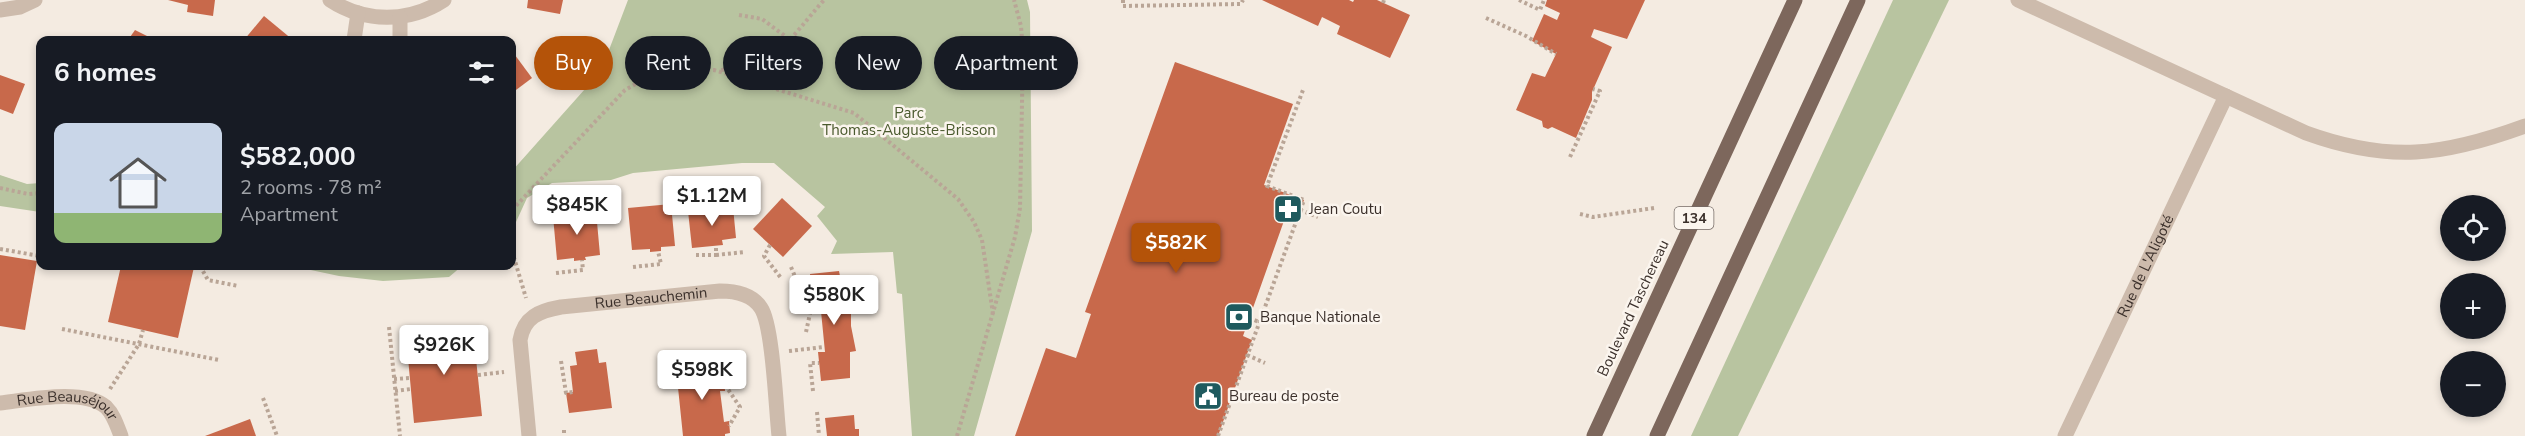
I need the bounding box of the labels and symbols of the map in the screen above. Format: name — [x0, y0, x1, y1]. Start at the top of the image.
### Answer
park label: Parc Thomas-Auguste-Brisson — [822, 103, 996, 140]
pin: $1.12M — [663, 176, 761, 227]
pin: $845K — [535, 185, 619, 236]
pharmacy icon: Jean Coutu — [1272, 193, 1304, 225]
place label: Jean Coutu — [1308, 199, 1382, 219]
road number: 134 — [1674, 207, 1714, 229]
street label: Rue de L'Aligoté — [2113, 211, 2178, 321]
pin: $582K — [1134, 223, 1218, 274]
street label: Boulevard Taschereau — [1593, 236, 1673, 380]
pin: $580K — [792, 275, 876, 326]
street label: Rue Beauchemin — [594, 282, 708, 314]
bank icon: Banque Nationale — [1223, 301, 1255, 333]
place label: Banque Nationale — [1260, 307, 1381, 327]
pin: $926K — [402, 325, 486, 376]
pin: $598K — [660, 350, 744, 401]
public building icon: Bureau de poste — [1192, 380, 1224, 412]
street label: Rue Beauséjour — [16, 386, 123, 424]
place label: Bureau de poste — [1229, 386, 1339, 406]

